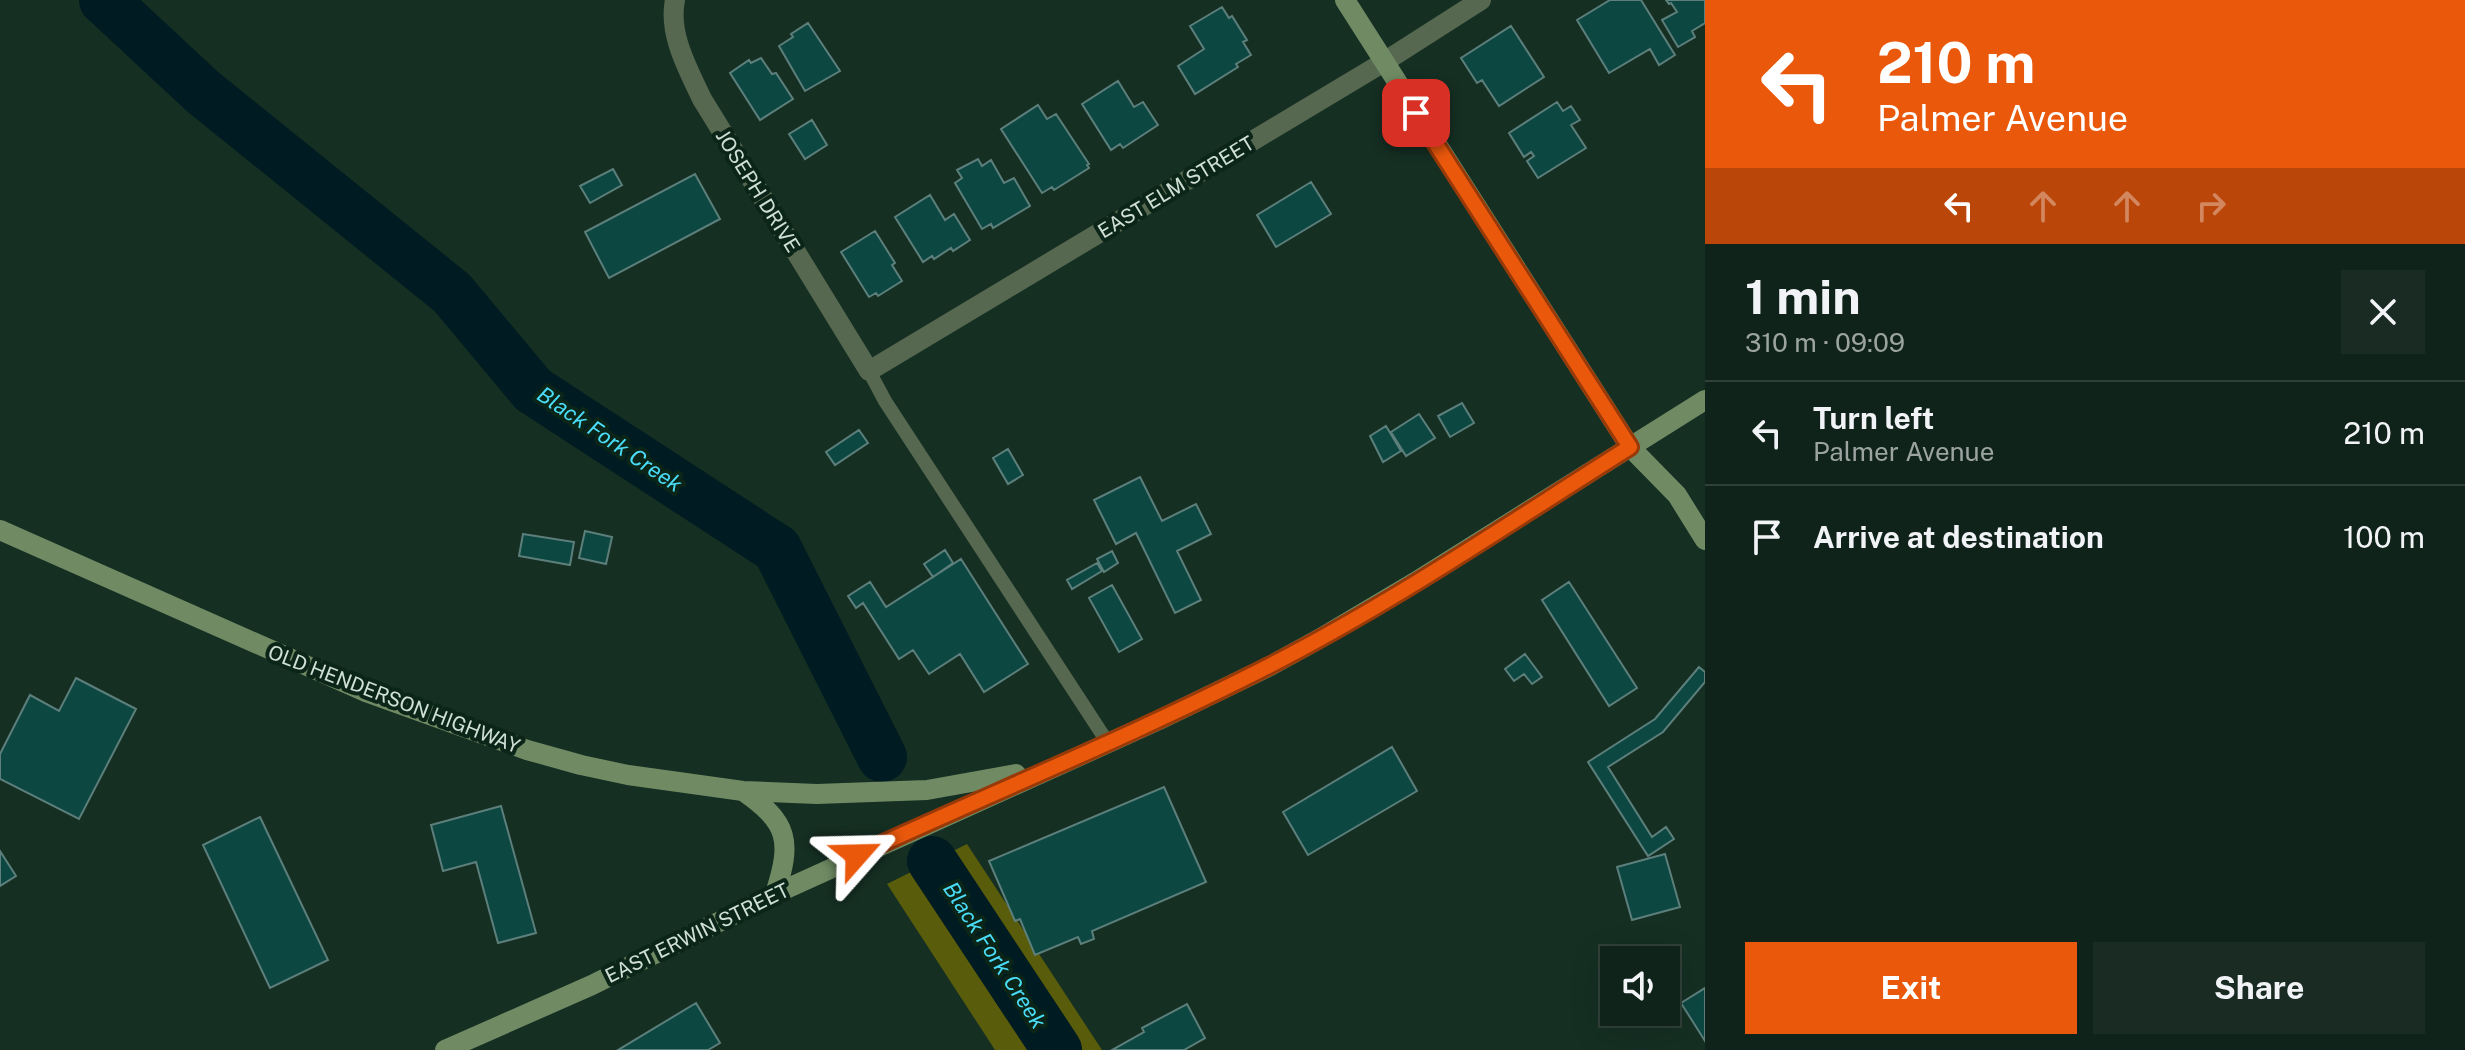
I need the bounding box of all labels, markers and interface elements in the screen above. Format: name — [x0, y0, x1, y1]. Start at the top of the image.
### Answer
text: 210 m — [1877, 30, 2035, 96]
icon: left — [1745, 32, 1849, 136]
pin — [1382, 79, 1450, 147]
icon: arrive — [1394, 91, 1438, 135]
text: Palmer Avenue — [1877, 97, 2128, 139]
street label: JOSEPH DRIVE — [711, 125, 805, 257]
street label: EAST ELM STREET — [1093, 131, 1259, 243]
icon: left — [1937, 184, 1981, 228]
icon: ahead — [2021, 184, 2065, 228]
icon: ahead — [2105, 184, 2149, 228]
icon: right — [2189, 184, 2233, 228]
text: 1 min — [1745, 268, 1861, 325]
button: close — [2341, 270, 2425, 354]
text: 310 m · 09:09 — [1745, 327, 1905, 358]
water label: Black Fork Creek — [533, 381, 688, 497]
text: Turn left — [1813, 400, 1934, 436]
icon: left — [1745, 411, 1789, 455]
text: 210 m — [2343, 415, 2425, 451]
text: Palmer Avenue — [1813, 436, 1994, 467]
icon: arrive — [1745, 515, 1789, 559]
text: Arrive at destination — [1813, 519, 2104, 555]
text: 100 m — [2343, 519, 2425, 555]
street label: OLD HENDERSON HIGHWAY — [265, 640, 523, 758]
position arrow — [815, 813, 899, 897]
water label: Black Fork Creek — [938, 877, 1052, 1033]
street label: EAST ERWIN STREET — [601, 878, 793, 988]
button: Exit — [1745, 942, 2077, 1034]
button: Share — [2093, 942, 2425, 1034]
map controls — [1600, 946, 1680, 1026]
button: sound — [1600, 946, 1680, 1026]

